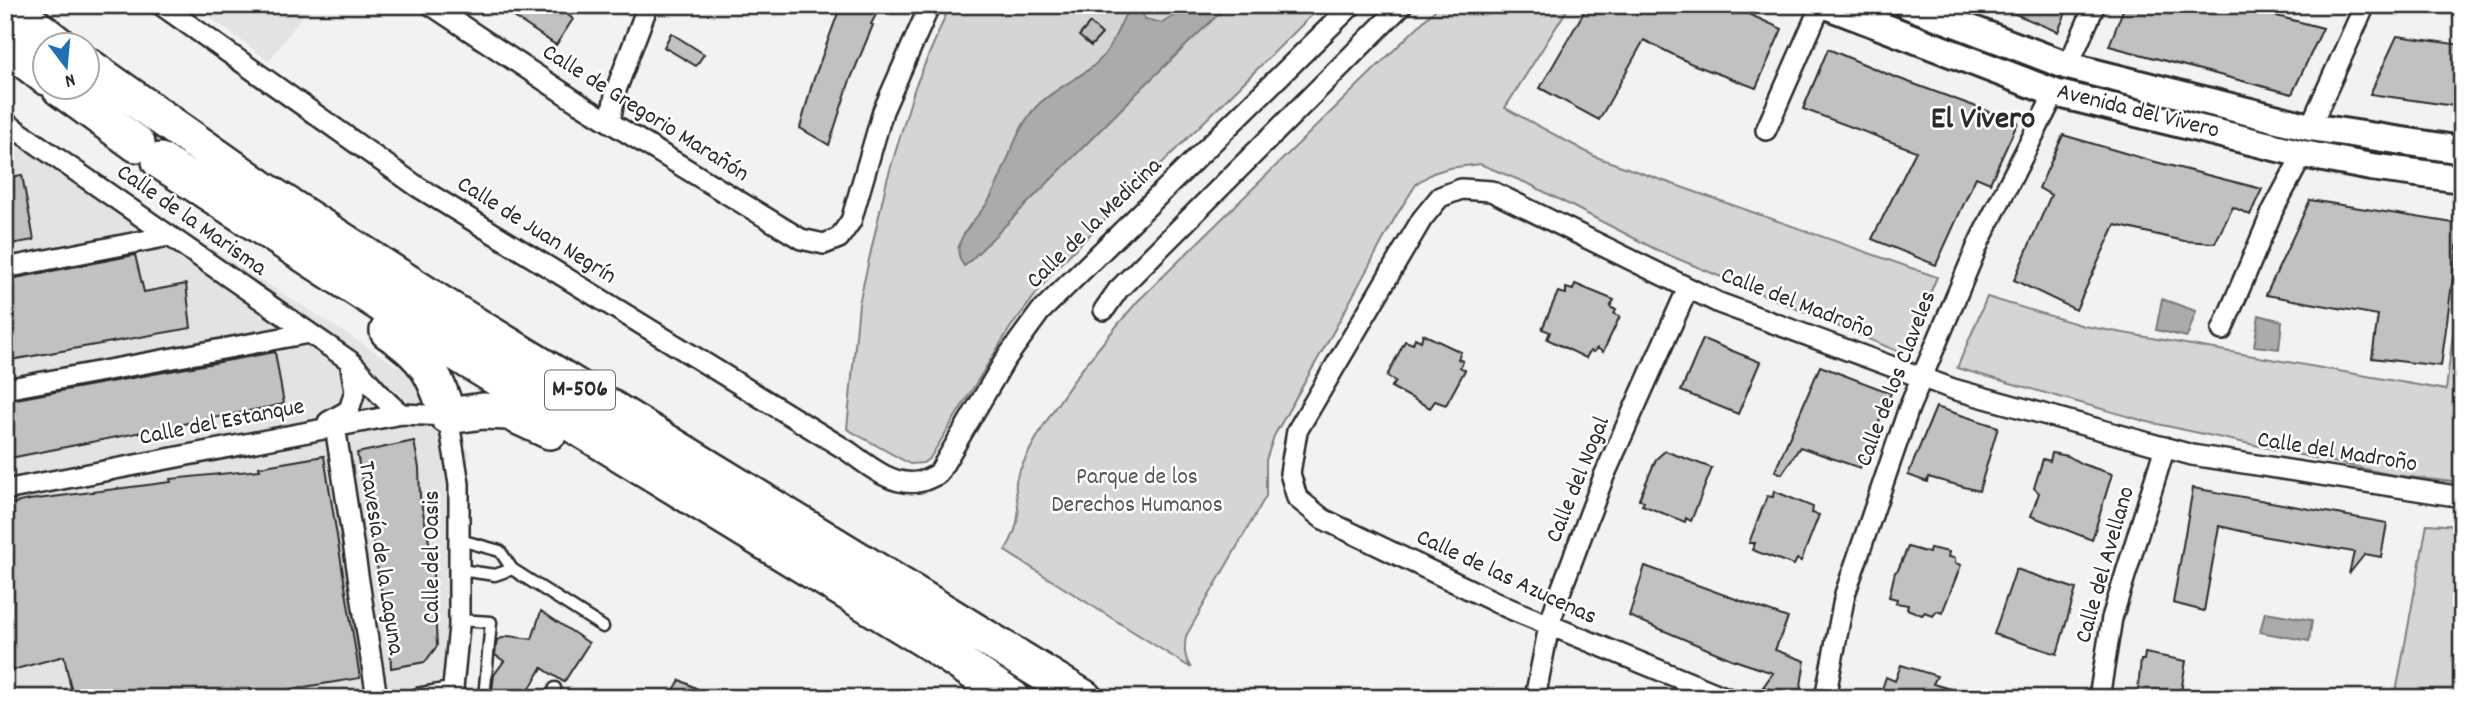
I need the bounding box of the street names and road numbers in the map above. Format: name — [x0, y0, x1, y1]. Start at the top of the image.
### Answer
street label: Calle de Gregorio Marañón — [535, 36, 755, 192]
street label: Avenida del Vivero — [2053, 75, 2223, 149]
street label: Calle de la Medicina — [1020, 150, 1171, 298]
street label: Calle de la Marisma — [109, 156, 274, 286]
street label: Calle de Juan Negrín — [450, 168, 622, 294]
street label: Calle del Madroño — [1715, 259, 1879, 349]
street label: Calle de los Claveles — [1848, 286, 1946, 472]
road number: M-506 — [545, 370, 615, 410]
street label: Calle del Estanque — [137, 390, 307, 456]
street label: Calle del Nogal — [1538, 411, 1620, 548]
street label: Calle del Madroño — [2255, 424, 2419, 482]
street label: Travesía de la Laguna — [348, 459, 412, 658]
street label: Calle del Avellano — [2067, 483, 2145, 647]
street label: Calle del Oasis — [416, 490, 450, 624]
street label: Calle de las Azucenas — [1410, 521, 1602, 635]

